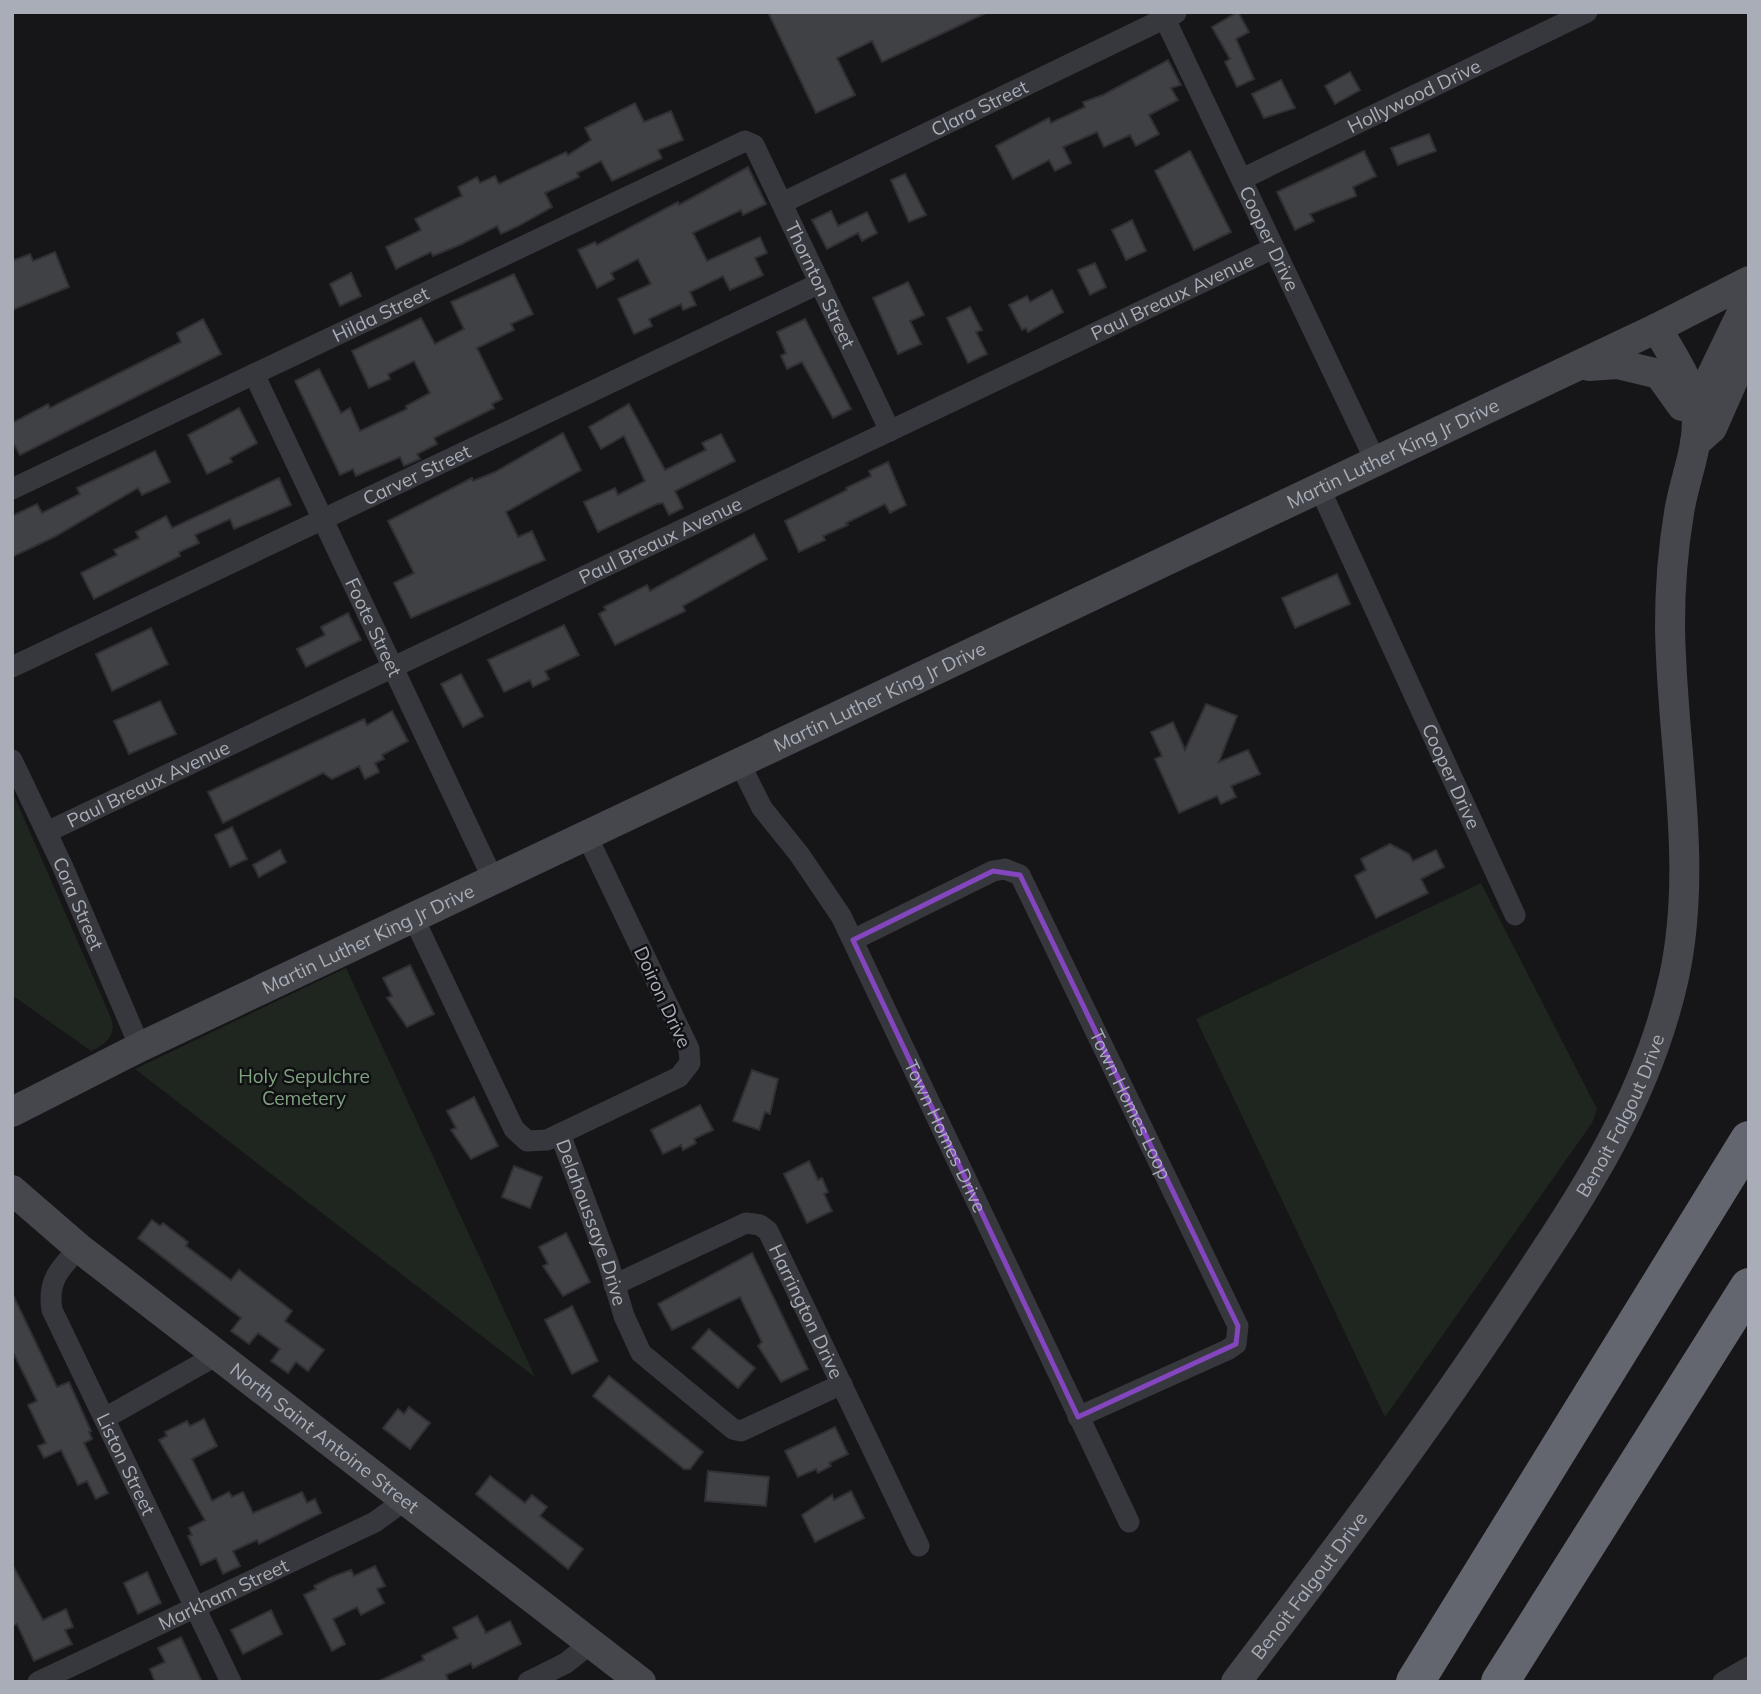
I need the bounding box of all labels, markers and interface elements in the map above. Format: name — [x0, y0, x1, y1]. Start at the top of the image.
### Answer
street label: Hollywood Drive — [1343, 53, 1484, 138]
street label: Clara Street — [927, 74, 1032, 141]
street label: Cooper Drive — [1234, 182, 1305, 295]
street label: Thornton Street — [780, 217, 861, 352]
street label: Paul Breaux Avenue — [1087, 248, 1257, 346]
street label: Hilda Street — [328, 281, 433, 347]
street label: Martin Luther King Jr Drive — [1283, 393, 1503, 514]
street label: Carver Street — [359, 439, 475, 511]
street label: Paul Breaux Avenue — [575, 491, 745, 589]
street label: Foote Street — [340, 574, 408, 681]
street label: Martin Luther King Jr Drive — [770, 636, 989, 757]
street label: Cooper Drive — [1417, 719, 1486, 833]
street label: Paul Breaux Avenue — [63, 735, 233, 833]
street label: Cora Street — [48, 853, 109, 954]
street label: Martin Luther King Jr Drive — [258, 878, 478, 999]
street label: Doiron Drive — [629, 942, 697, 1052]
street label: Town Homes Loop — [1084, 1025, 1177, 1183]
street label: Benoit Falgout Drive — [1570, 1031, 1669, 1201]
street label: Town Homes Drive — [899, 1056, 992, 1216]
park label: Holy Sepulchre Cemetery — [238, 1064, 370, 1110]
street label: Delahoussaye Drive — [551, 1136, 632, 1308]
street label: Harrington Drive — [764, 1240, 849, 1382]
street label: North Saint Antoine Street — [226, 1357, 424, 1518]
street label: Liston Street — [91, 1409, 161, 1519]
street label: Benoit Falgout Drive — [1246, 1507, 1372, 1664]
street label: Markham Street — [154, 1553, 292, 1635]

